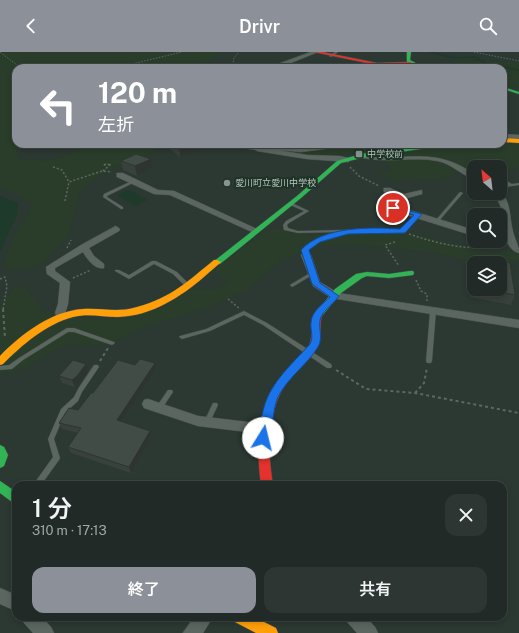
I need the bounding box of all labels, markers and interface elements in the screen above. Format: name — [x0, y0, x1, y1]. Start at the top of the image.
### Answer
icon: back — [20, 15, 42, 37]
icon: search — [477, 15, 499, 37]
text: Drivr — [239, 16, 280, 37]
text: 120 m — [98, 76, 177, 109]
icon: left — [32, 80, 84, 132]
text: 左折 — [98, 114, 134, 135]
place label: 中学校前 — [367, 148, 403, 159]
marker: 中学校前 — [354, 149, 364, 159]
north arrow — [467, 160, 507, 200]
map controls — [467, 160, 507, 296]
place label: 愛川町立愛川中学校 — [235, 177, 316, 188]
marker: 愛川町立愛川中学校 — [222, 178, 232, 188]
pin — [376, 191, 410, 225]
icon: arrive — [382, 197, 404, 219]
button: search — [467, 208, 507, 248]
button: layers — [467, 256, 507, 296]
position arrow — [242, 417, 284, 459]
text: 1 分 — [32, 494, 72, 522]
button: close — [445, 494, 487, 536]
text: 310 m · 17:13 — [32, 523, 107, 538]
button: 終了 — [32, 567, 256, 613]
button: 共有 — [264, 567, 487, 613]

